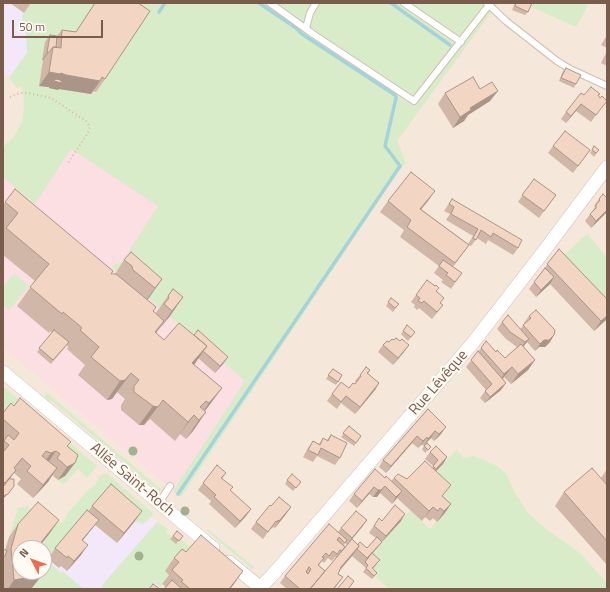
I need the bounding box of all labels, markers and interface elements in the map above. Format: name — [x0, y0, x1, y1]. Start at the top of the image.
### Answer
scale bar — [14, 12, 105, 38]
text: 50 m — [19, 17, 45, 36]
street label: Rue Lévêque — [406, 347, 472, 419]
street label: Allée Saint-Roch — [86, 440, 178, 520]
north arrow — [12, 540, 52, 580]
text: N — [15, 545, 32, 561]

